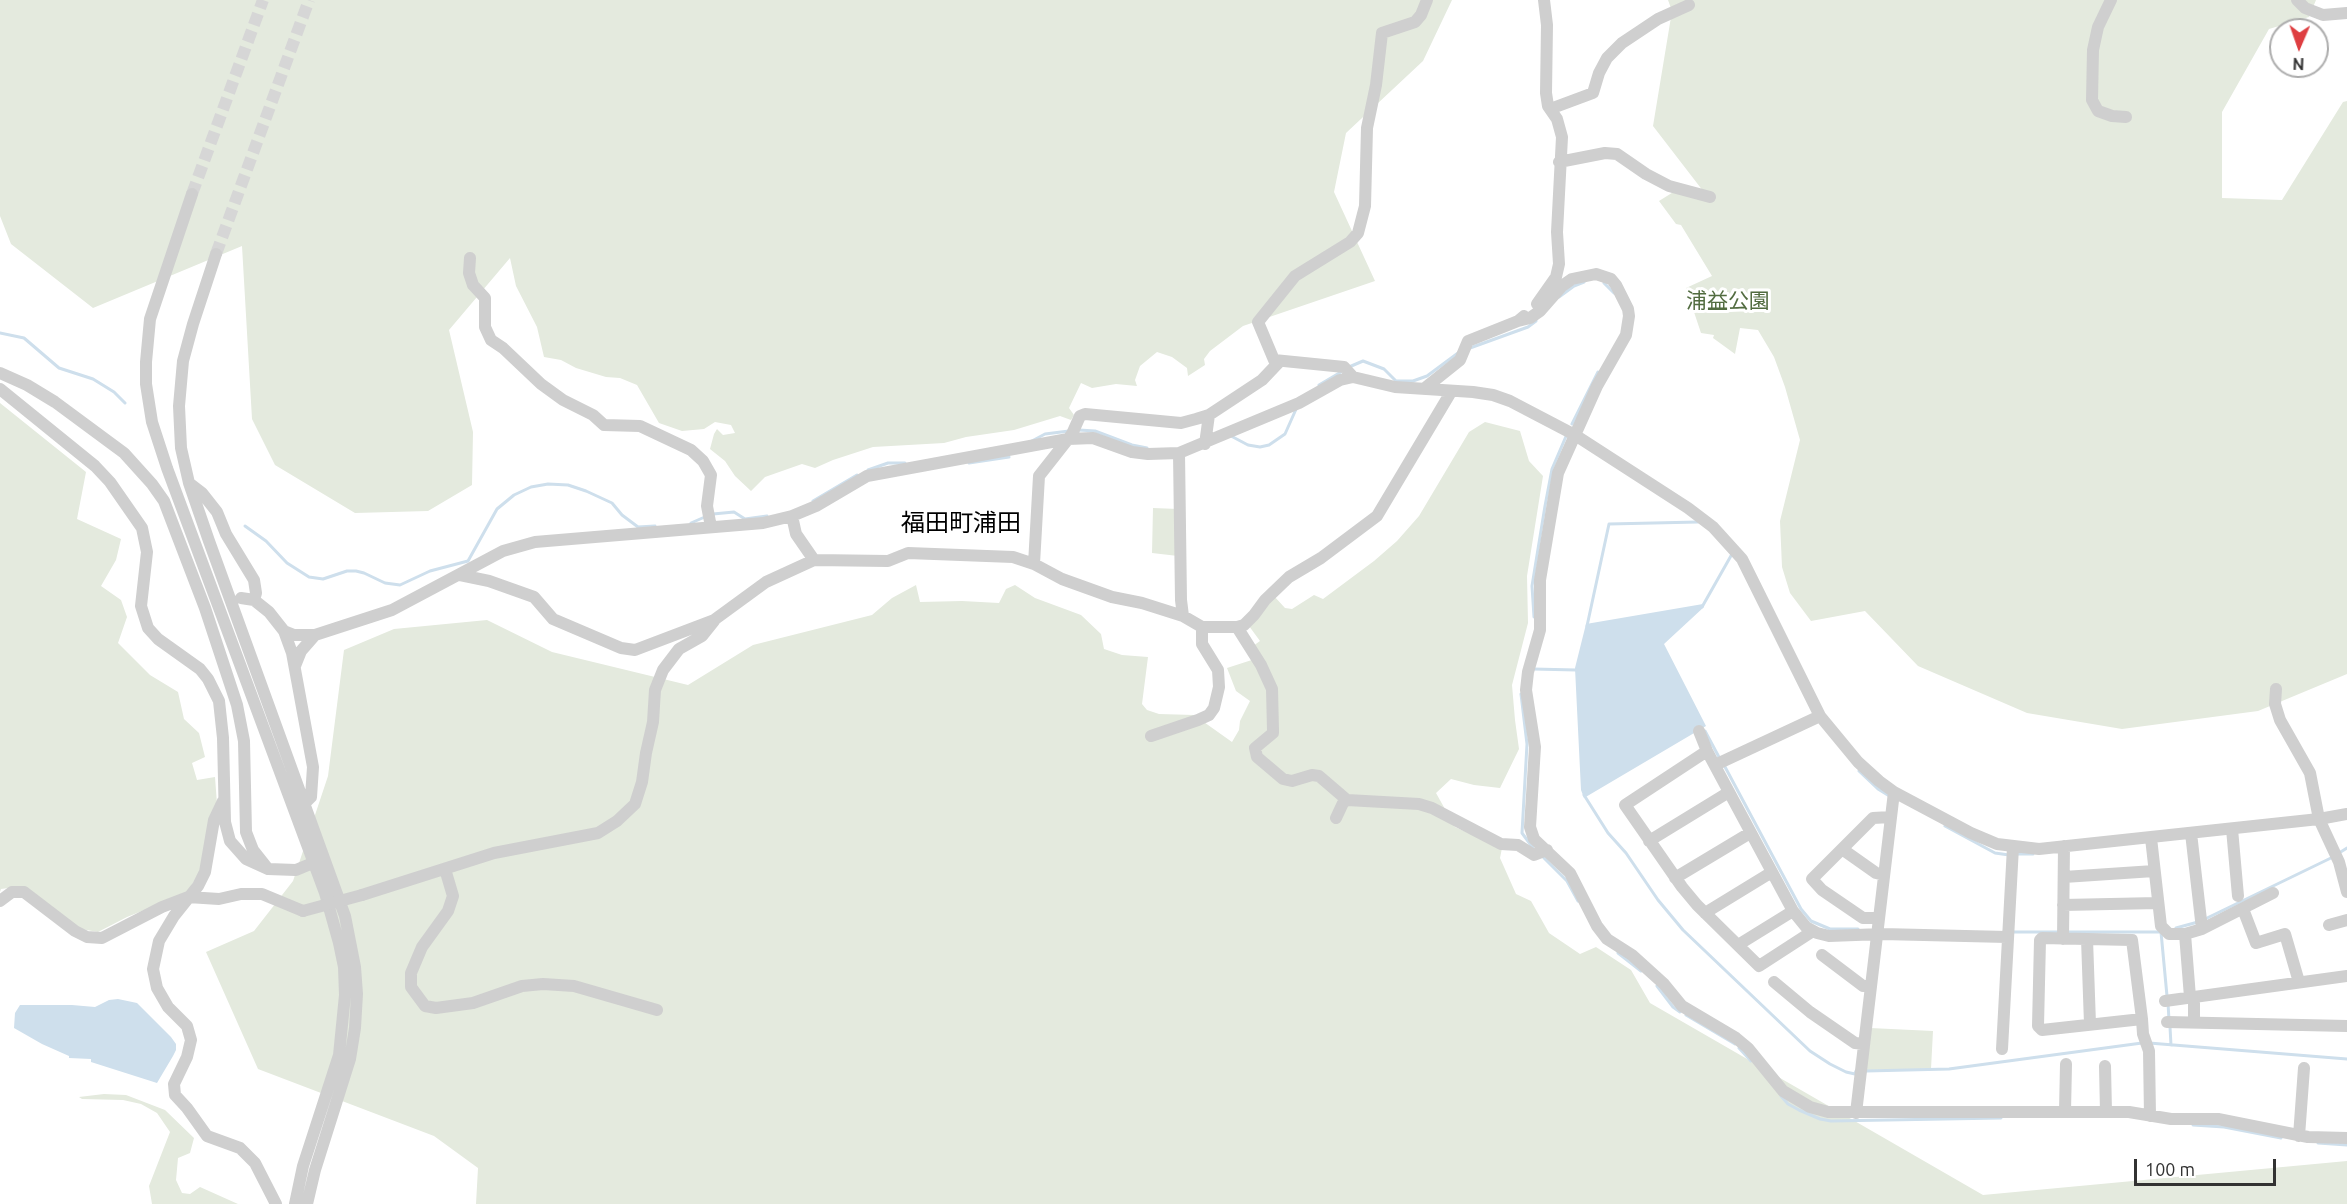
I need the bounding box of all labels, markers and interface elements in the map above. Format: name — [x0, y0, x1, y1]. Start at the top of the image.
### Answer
north arrow — [2269, 18, 2329, 78]
text: N — [2292, 55, 2305, 73]
park label: 浦益公園 — [1686, 288, 1770, 314]
district label: 福田町浦田 — [901, 509, 1021, 537]
scale bar — [2137, 1147, 2280, 1185]
text: 100 m — [2145, 1159, 2195, 1179]

